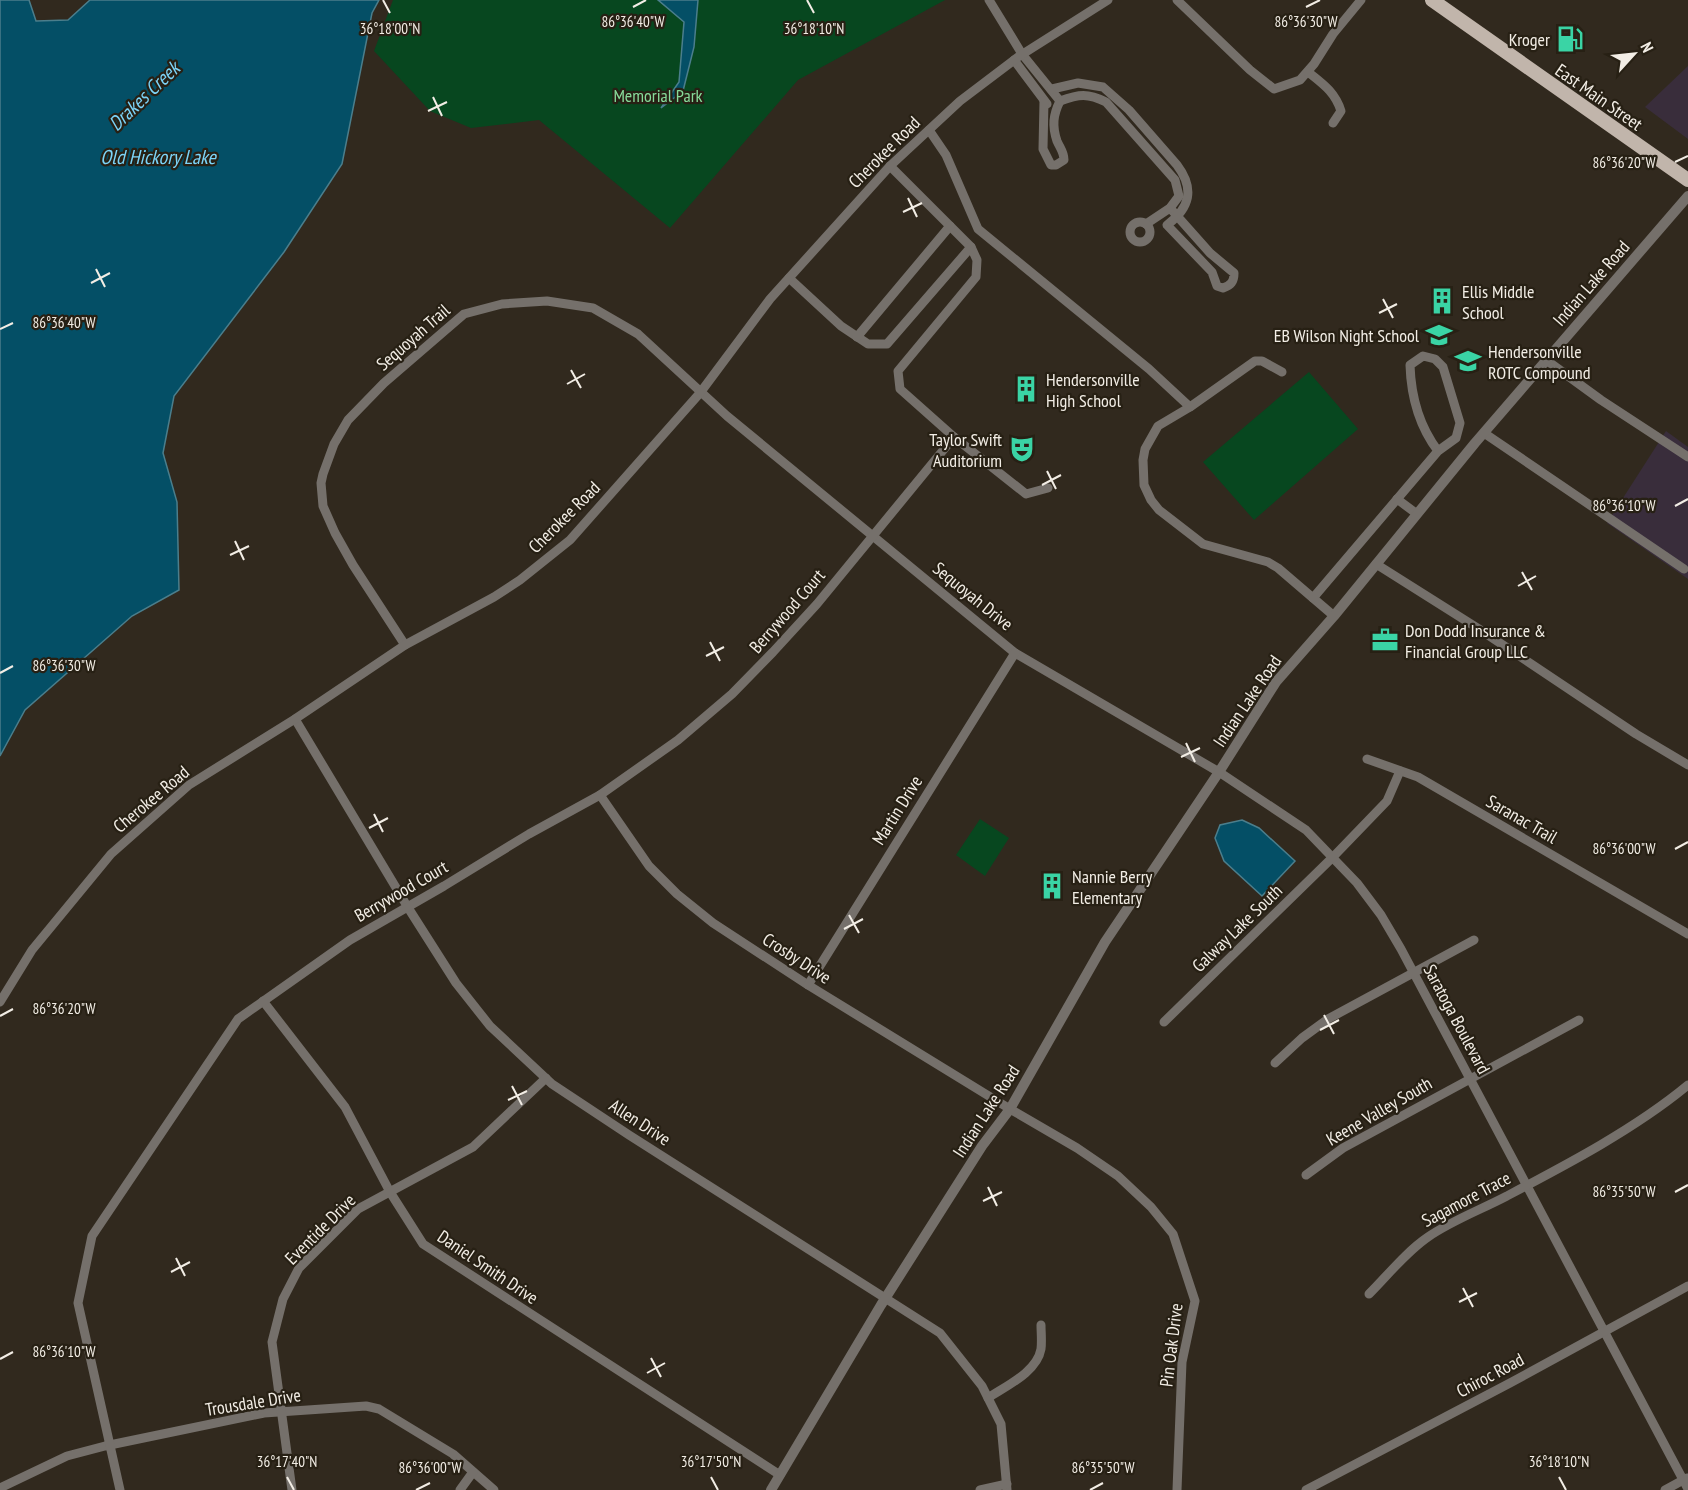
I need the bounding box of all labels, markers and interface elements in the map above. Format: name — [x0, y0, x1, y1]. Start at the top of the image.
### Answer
text: 86°36'40"W — [601, 12, 665, 31]
text: 86°36'30"W — [1274, 12, 1338, 31]
text: 36°18'00"N — [360, 19, 420, 38]
text: 36°18'10"N — [784, 19, 844, 38]
fuel station icon: Kroger — [1555, 24, 1585, 54]
north arrow — [1604, 24, 1664, 84]
place label: Kroger — [1509, 28, 1550, 51]
text: N — [1636, 39, 1658, 56]
water label: Drakes Creek — [103, 54, 187, 136]
street label: East Main Street — [1551, 59, 1647, 136]
park label: Memorial Park — [613, 84, 703, 107]
street label: Cherokee Road — [843, 111, 925, 193]
water label: Old Hickory Lake — [100, 144, 217, 170]
text: 86°36'20"W — [1592, 153, 1656, 172]
street label: Indian Lake Road — [1548, 235, 1634, 331]
place label: Ellis Middle School — [1462, 280, 1535, 324]
building icon: Ellis Middle School — [1427, 286, 1457, 316]
street label: Sequoyah Trail — [371, 298, 455, 375]
text: 86°36'40"W — [32, 313, 96, 332]
school or university icon: EB Wilson Night School — [1424, 320, 1454, 350]
place label: EB Wilson Night School — [1274, 324, 1420, 347]
place label: Hendersonville ROTC Compound — [1488, 340, 1591, 384]
school or university icon: Hendersonville ROTC Compound — [1453, 346, 1483, 376]
place label: Hendersonville High School — [1046, 368, 1140, 412]
building icon: Hendersonville High School — [1011, 374, 1041, 404]
place label: Taylor Swift Auditorium — [929, 428, 1002, 472]
theatre icon: Taylor Swift Auditorium — [1007, 434, 1037, 464]
street label: Cherokee Road — [523, 476, 605, 558]
text: 86°36'10"W — [1592, 496, 1656, 515]
street label: Sequoyah Drive — [928, 557, 1018, 635]
street label: Berrywood Court — [744, 564, 830, 658]
place label: Don Dodd Insurance & Financial Group LLC — [1405, 619, 1546, 663]
office icon: Don Dodd Insurance & Financial Group LLC — [1370, 625, 1400, 655]
street label: Indian Lake Road — [1208, 651, 1286, 751]
text: 86°36'30"W — [32, 656, 96, 675]
street label: Cherokee Road — [108, 761, 194, 837]
street label: Martin Drive — [867, 771, 927, 849]
street label: Saranac Trail — [1482, 789, 1562, 849]
text: 86°36'00"W — [1592, 839, 1656, 858]
street label: Berrywood Court — [350, 855, 452, 927]
place label: Nannie Berry Elementary — [1072, 865, 1153, 909]
building icon: Nannie Berry Elementary — [1037, 871, 1067, 901]
street label: Galway Lake South — [1187, 879, 1287, 977]
street label: Crosby Drive — [758, 927, 836, 989]
street label: Saratoga Boulevard — [1419, 960, 1495, 1078]
text: 86°36'20"W — [32, 999, 96, 1018]
street label: Indian Lake Road — [948, 1060, 1024, 1162]
street label: Keene Valley South — [1322, 1072, 1436, 1150]
street label: Allen Drive — [605, 1094, 675, 1150]
street label: Sagamore Trace — [1418, 1166, 1514, 1232]
text: 86°35'50"W — [1592, 1182, 1656, 1201]
street label: Eventide Drive — [280, 1189, 360, 1269]
street label: Daniel Smith Drive — [433, 1225, 543, 1309]
street label: Pin Oak Drive — [1154, 1302, 1188, 1388]
text: 86°36'10"W — [32, 1342, 96, 1361]
street label: Chiroc Road — [1452, 1348, 1528, 1402]
street label: Trousdale Drive — [204, 1383, 302, 1421]
text: 36°17'40"N — [257, 1452, 317, 1471]
text: 36°17'50"N — [681, 1452, 741, 1471]
text: 36°18'10"N — [1529, 1452, 1589, 1471]
text: 86°36'00"W — [398, 1458, 462, 1477]
text: 86°35'50"W — [1071, 1458, 1135, 1477]

